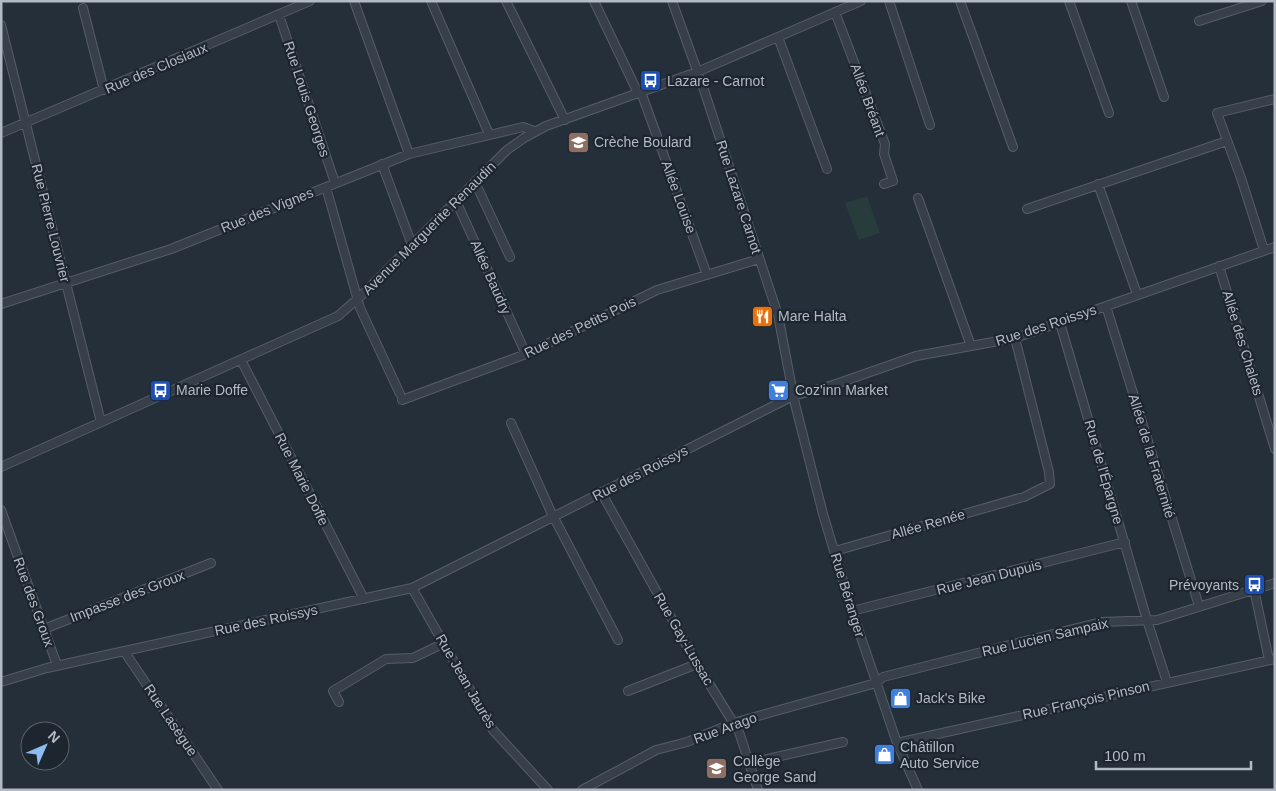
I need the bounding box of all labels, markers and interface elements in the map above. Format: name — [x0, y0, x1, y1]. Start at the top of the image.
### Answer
street label: Rue des Closiaux — [102, 39, 210, 97]
street label: Rue Louis Georges — [281, 39, 333, 159]
street label: Allée Bréant — [847, 61, 889, 139]
bus stop icon: Lazare - Carnot — [639, 69, 663, 93]
place label: Lazare - Carnot — [667, 73, 764, 89]
school or university icon: Crèche Boulard — [566, 130, 590, 154]
place label: Crèche Boulard — [594, 134, 691, 150]
street label: Rue Lazare Carnot — [713, 138, 765, 256]
street label: Avenue Marguerite Renaudin — [359, 158, 499, 298]
street label: Allée Louise — [658, 158, 700, 236]
street label: Rue Pierre Louvrier — [29, 162, 74, 284]
street label: Rue des Vignes — [218, 184, 316, 236]
street label: Allée Baudry — [468, 237, 514, 317]
street label: Allée des Chalets — [1219, 289, 1267, 397]
street label: Rue des Petits Pois — [522, 293, 638, 361]
street label: Rue des Roissys — [994, 301, 1098, 349]
restaurant icon: Mare Halta — [750, 304, 774, 328]
place label: Mare Halta — [778, 308, 847, 324]
bus stop icon: Marie Doffe — [148, 378, 172, 402]
supermarket icon: Coz'inn Market — [767, 378, 791, 402]
place label: Marie Doffe — [176, 382, 248, 398]
place label: Coz'inn Market — [795, 382, 888, 398]
street label: Allée de la Fraternité — [1125, 392, 1179, 520]
street label: Rue de l'Épargne — [1081, 418, 1127, 526]
street label: Rue Marie Doffe — [272, 430, 332, 528]
street label: Rue des Roissys — [590, 442, 690, 504]
street label: Allée Renée — [889, 506, 967, 542]
street label: Rue Béranger — [828, 551, 868, 639]
street label: Rue des Groux — [10, 555, 58, 649]
street label: Rue Jean Dupuis — [935, 556, 1043, 598]
street label: Impasse des Groux — [67, 567, 187, 625]
bus stop icon: Prévoyants — [1243, 573, 1267, 597]
place label: Prévoyants — [1169, 577, 1239, 593]
street label: Rue Gay-Lussac — [651, 590, 717, 688]
street label: Rue des Roissys — [213, 601, 319, 639]
street label: Rue Lucien Sampaix — [980, 615, 1110, 659]
street label: Rue Jean Jaurès — [433, 631, 499, 731]
street label: Rue François Pinson — [1021, 678, 1151, 722]
street label: Rue Lasègue — [141, 681, 201, 759]
shop icon: Jack's Bike — [888, 686, 912, 710]
place label: Jack's Bike — [916, 690, 986, 706]
street label: Rue Arago — [691, 709, 759, 747]
north arrow — [20, 721, 70, 771]
text: N — [45, 728, 63, 746]
scale bar — [1096, 738, 1251, 770]
place label: Châtillon Auto Service — [900, 739, 980, 771]
shop icon: Châtillon Auto Service — [872, 743, 896, 767]
text: 100 m — [1104, 747, 1146, 764]
place label: Collège George Sand — [733, 753, 816, 785]
school or university icon: Collège George Sand — [705, 757, 729, 781]

